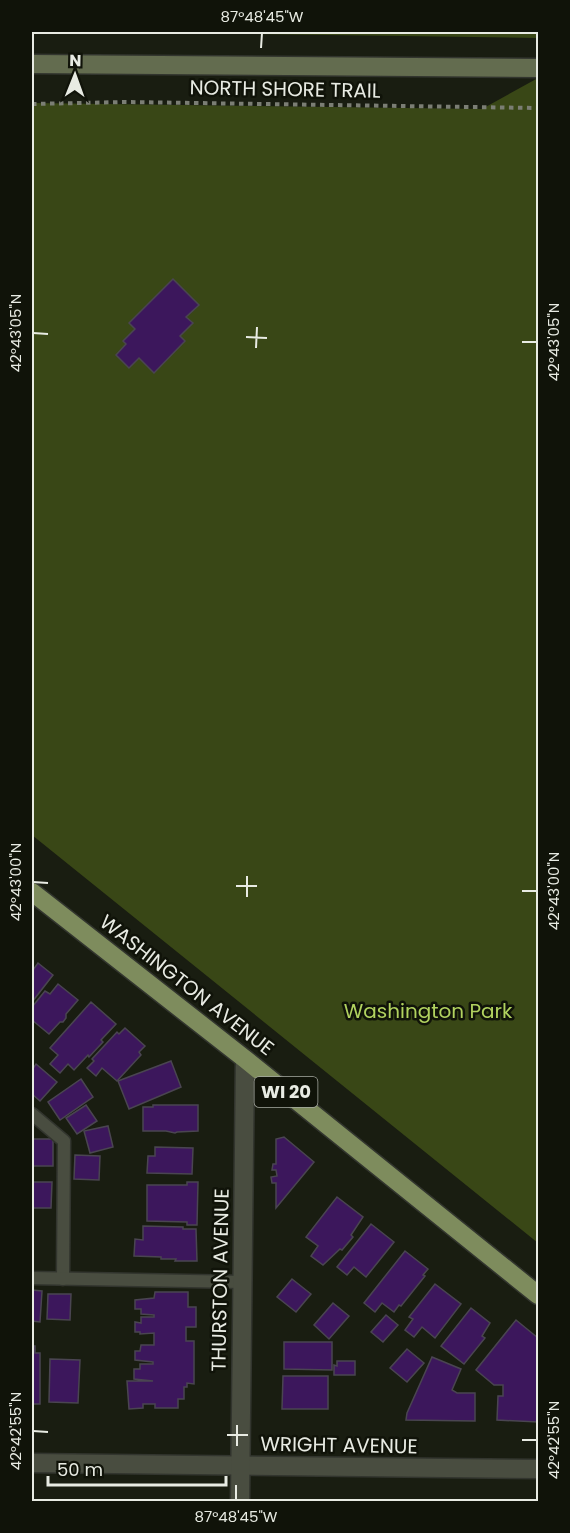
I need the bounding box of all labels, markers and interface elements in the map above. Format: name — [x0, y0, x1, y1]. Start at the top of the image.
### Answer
text: 87°48'45"W — [221, 6, 304, 27]
north arrow — [45, 45, 105, 105]
text: N — [69, 49, 81, 72]
street label: NORTH SHORE TRAIL — [189, 73, 381, 105]
text: 42°43'05"N — [5, 294, 26, 372]
text: 42°43'05"N — [543, 303, 564, 381]
text: 42°43'00"N — [5, 843, 26, 921]
text: 42°43'00"N — [543, 852, 564, 930]
street label: WASHINGTON AVENUE — [94, 908, 280, 1062]
park label: Washington Park — [344, 997, 513, 1025]
road number: WI 20 — [254, 1077, 318, 1107]
street label: THURSTON AVENUE — [204, 1188, 236, 1372]
text: 42°42'55"N — [5, 1392, 26, 1470]
text: 42°42'55"N — [543, 1401, 564, 1479]
street label: WRIGHT AVENUE — [260, 1430, 418, 1460]
scale bar — [48, 1449, 226, 1487]
text: 50 m — [57, 1457, 103, 1482]
text: 87°48'45"W — [195, 1506, 278, 1527]

